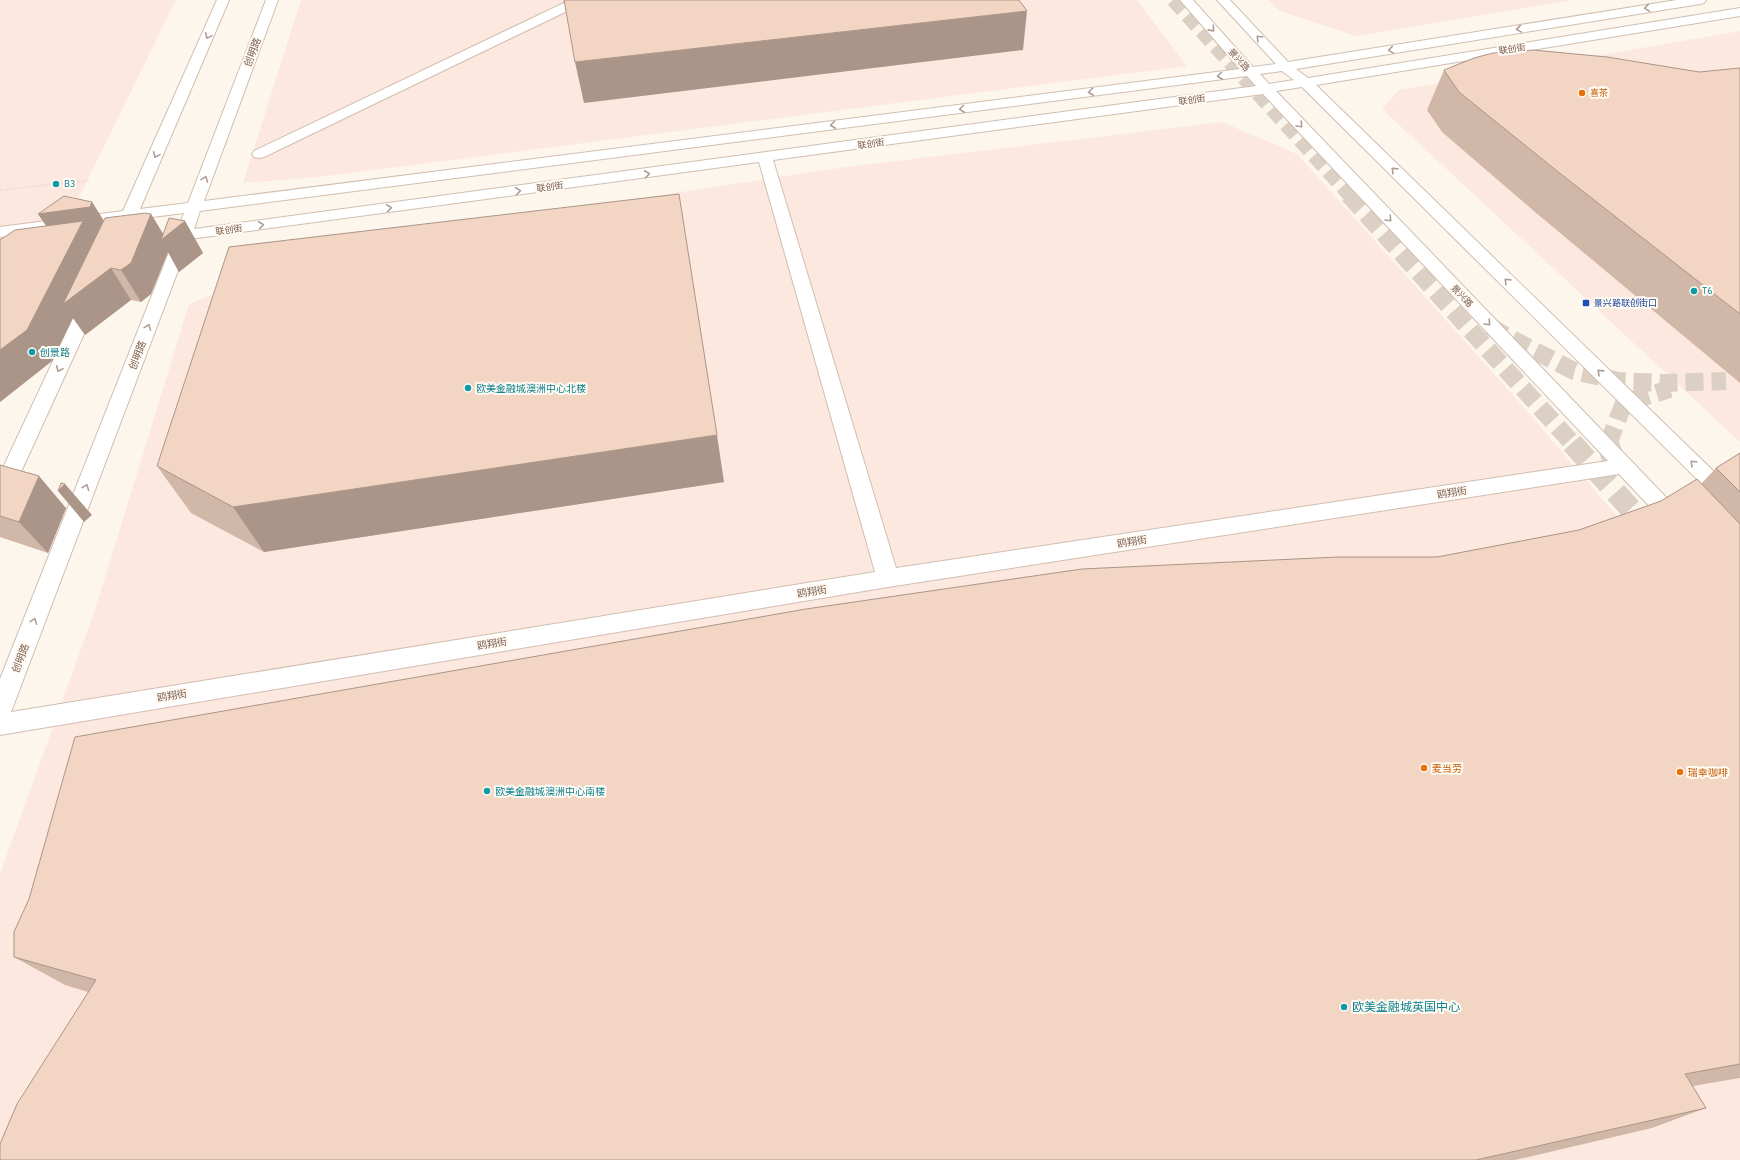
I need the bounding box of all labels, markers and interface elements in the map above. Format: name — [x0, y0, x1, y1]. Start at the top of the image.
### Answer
one-way arrow — [1644, 4, 1650, 12]
one-way arrow — [1207, 24, 1214, 32]
one-way arrow — [1516, 24, 1522, 33]
one-way arrow — [205, 31, 213, 39]
street label: 创明路 — [241, 36, 264, 69]
one-way arrow — [1257, 36, 1264, 43]
street label: 联创街 — [1498, 41, 1526, 56]
one-way arrow — [1388, 45, 1394, 54]
street label: 景兴路 — [1226, 46, 1252, 73]
one-way arrow — [1217, 71, 1223, 80]
one-way arrow — [1088, 87, 1094, 96]
place label: 喜茶 — [1590, 87, 1608, 98]
marker: 喜茶 — [1577, 88, 1587, 98]
street label: 联创街 — [1178, 92, 1206, 107]
one-way arrow — [959, 104, 965, 113]
one-way arrow — [830, 120, 836, 129]
one-way arrow — [1295, 120, 1302, 128]
street label: 联创街 — [857, 136, 885, 151]
one-way arrow — [153, 151, 161, 158]
one-way arrow — [1391, 167, 1399, 175]
one-way arrow — [644, 170, 650, 179]
one-way arrow — [200, 175, 208, 182]
place label: B3 — [64, 178, 75, 189]
marker: B3 — [51, 179, 61, 189]
street label: 联创街 — [536, 179, 564, 194]
one-way arrow — [515, 187, 521, 196]
one-way arrow — [386, 204, 393, 213]
one-way arrow — [1384, 214, 1392, 222]
one-way arrow — [258, 221, 264, 230]
street label: 联创街 — [215, 222, 243, 237]
one-way arrow — [1504, 278, 1512, 286]
street label: 景兴路 — [1449, 282, 1476, 309]
place label: T6 — [1702, 285, 1713, 296]
marker: T6 — [1689, 286, 1699, 296]
place label: 景兴路联创街口 — [1594, 297, 1657, 308]
marker: 景兴路联创街口 — [1581, 298, 1591, 308]
one-way arrow — [1483, 319, 1490, 326]
one-way arrow — [144, 323, 152, 330]
street label: 创明路 — [126, 339, 149, 372]
place label: 创景路 — [40, 346, 70, 359]
marker: 创景路 — [27, 347, 37, 357]
one-way arrow — [56, 365, 64, 372]
one-way arrow — [1597, 369, 1605, 377]
place label: 欧美金融城澳洲中心北楼 — [476, 382, 586, 395]
marker: 欧美金融城澳洲中心北楼 — [463, 383, 473, 393]
one-way arrow — [1690, 460, 1698, 468]
one-way arrow — [82, 483, 90, 490]
street label: 鸥翔街 — [1436, 484, 1468, 501]
street label: 鸥翔街 — [1116, 533, 1148, 550]
street label: 鸥翔街 — [796, 583, 828, 600]
one-way arrow — [30, 618, 38, 625]
street label: 鸥翔街 — [476, 635, 508, 652]
street label: 创明路 — [9, 642, 32, 675]
street label: 鸥翔街 — [156, 687, 188, 704]
place label: 麦当劳 — [1432, 762, 1462, 775]
marker: 麦当劳 — [1419, 763, 1429, 773]
place label: 瑞幸咖啡 — [1688, 766, 1728, 779]
marker: 瑞幸咖啡 — [1675, 767, 1685, 777]
place label: 欧美金融城澳洲中心南楼 — [495, 785, 605, 798]
marker: 欧美金融城澳洲中心南楼 — [482, 786, 492, 796]
place label: 欧美金融城英国中心 — [1352, 999, 1460, 1014]
marker: 欧美金融城英国中心 — [1339, 1002, 1349, 1012]

